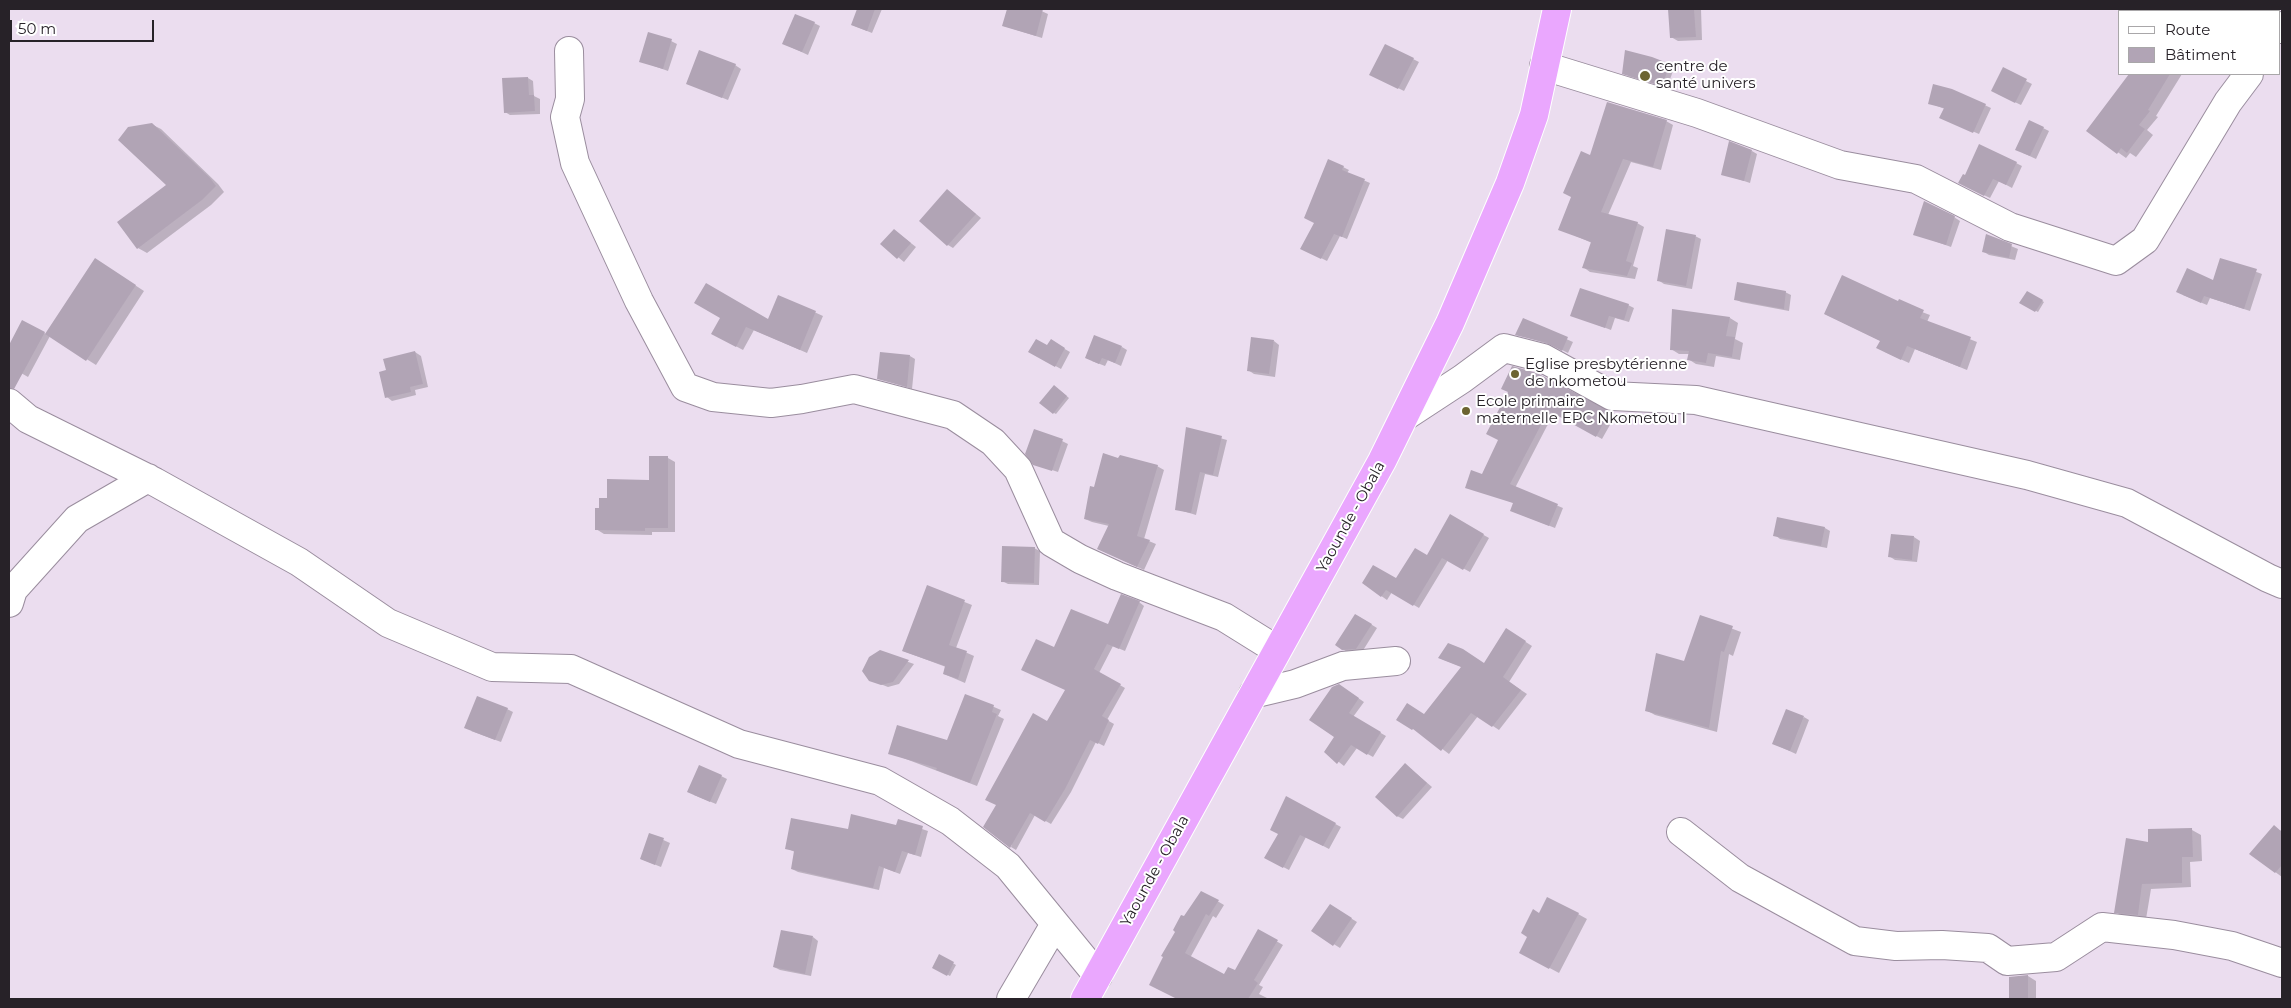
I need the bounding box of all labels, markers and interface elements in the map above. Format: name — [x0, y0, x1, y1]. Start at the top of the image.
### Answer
scale bar — [12, 10, 156, 42]
legend — [2118, 10, 2281, 75]
text: 50 m — [18, 19, 56, 38]
text: Route — [2165, 20, 2210, 39]
text: Bâtiment — [2165, 45, 2237, 64]
place label: centre de santé univers — [1656, 58, 1756, 93]
marker: centre de santé univers — [1638, 69, 1652, 83]
place label: Eglise presbytérienne de nkometou — [1525, 356, 1687, 391]
marker: Eglise presbytérienne de nkometou — [1509, 368, 1521, 380]
place label: Ecole primaire maternelle EPC Nkometou I — [1476, 393, 1686, 428]
marker: Ecole primaire maternelle EPC Nkometou I — [1460, 405, 1472, 417]
street label: Yaounde - Obala — [1313, 458, 1389, 576]
street label: Yaounde - Obala — [1117, 812, 1193, 930]

